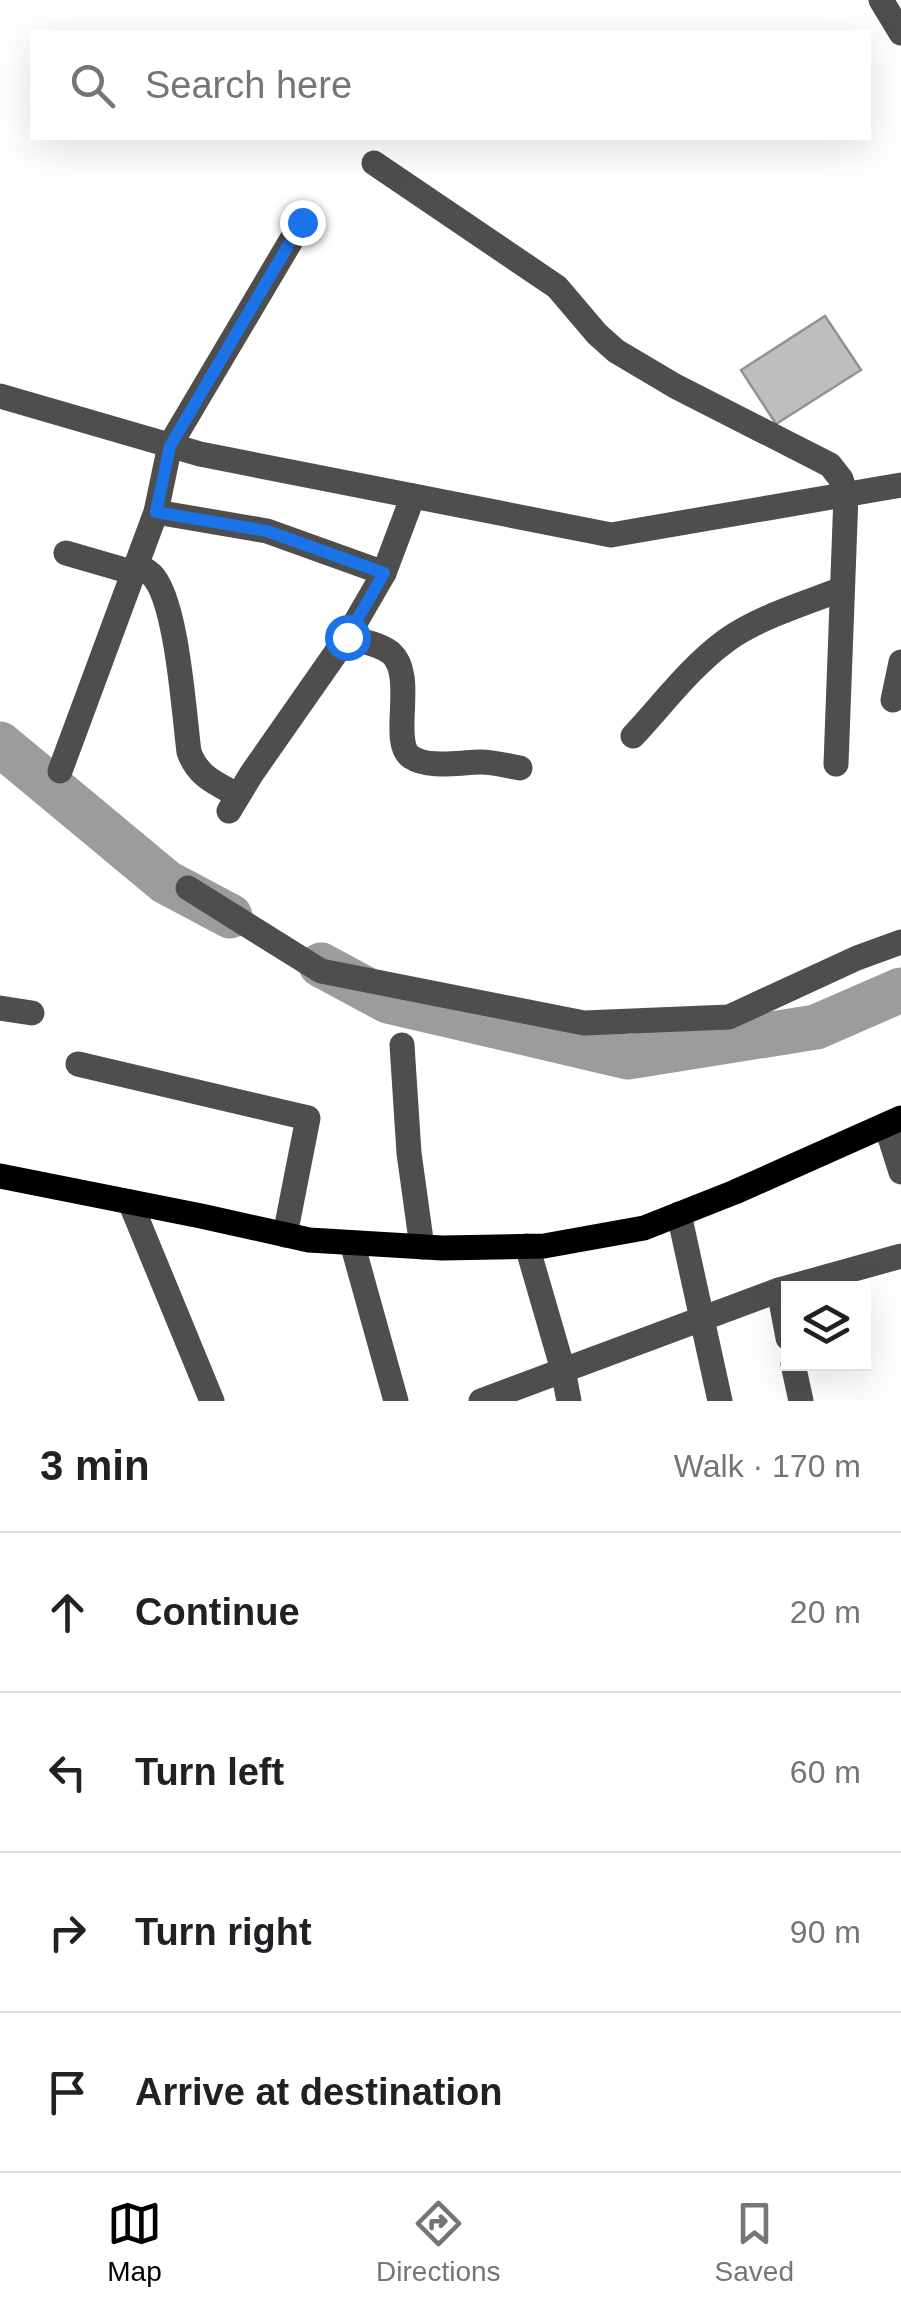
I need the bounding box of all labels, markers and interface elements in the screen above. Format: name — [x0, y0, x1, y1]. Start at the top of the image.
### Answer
search box — [30, 30, 871, 140]
icon: search — [65, 58, 120, 113]
text: Search here — [145, 64, 352, 106]
route end — [280, 200, 326, 246]
route start — [325, 615, 371, 661]
map controls — [781, 1281, 871, 1371]
button: layers — [781, 1281, 871, 1371]
text: 3 min — [40, 1442, 150, 1489]
text: Walk · 170 m — [674, 1448, 861, 1484]
icon: ahead — [40, 1585, 95, 1640]
text: Continue — [135, 1591, 300, 1633]
text: 20 m — [790, 1594, 861, 1630]
icon: left — [40, 1745, 95, 1800]
text: Turn left — [135, 1751, 284, 1793]
text: 60 m — [790, 1754, 861, 1790]
icon: right — [40, 1905, 95, 1960]
text: Turn right — [135, 1911, 312, 1953]
text: 90 m — [790, 1914, 861, 1950]
icon: arrive — [40, 2065, 95, 2120]
text: Arrive at destination — [135, 2071, 502, 2113]
tab: Map — [107, 2196, 162, 2288]
tab: Directions — [376, 2196, 501, 2288]
tab: Saved — [715, 2196, 794, 2288]

